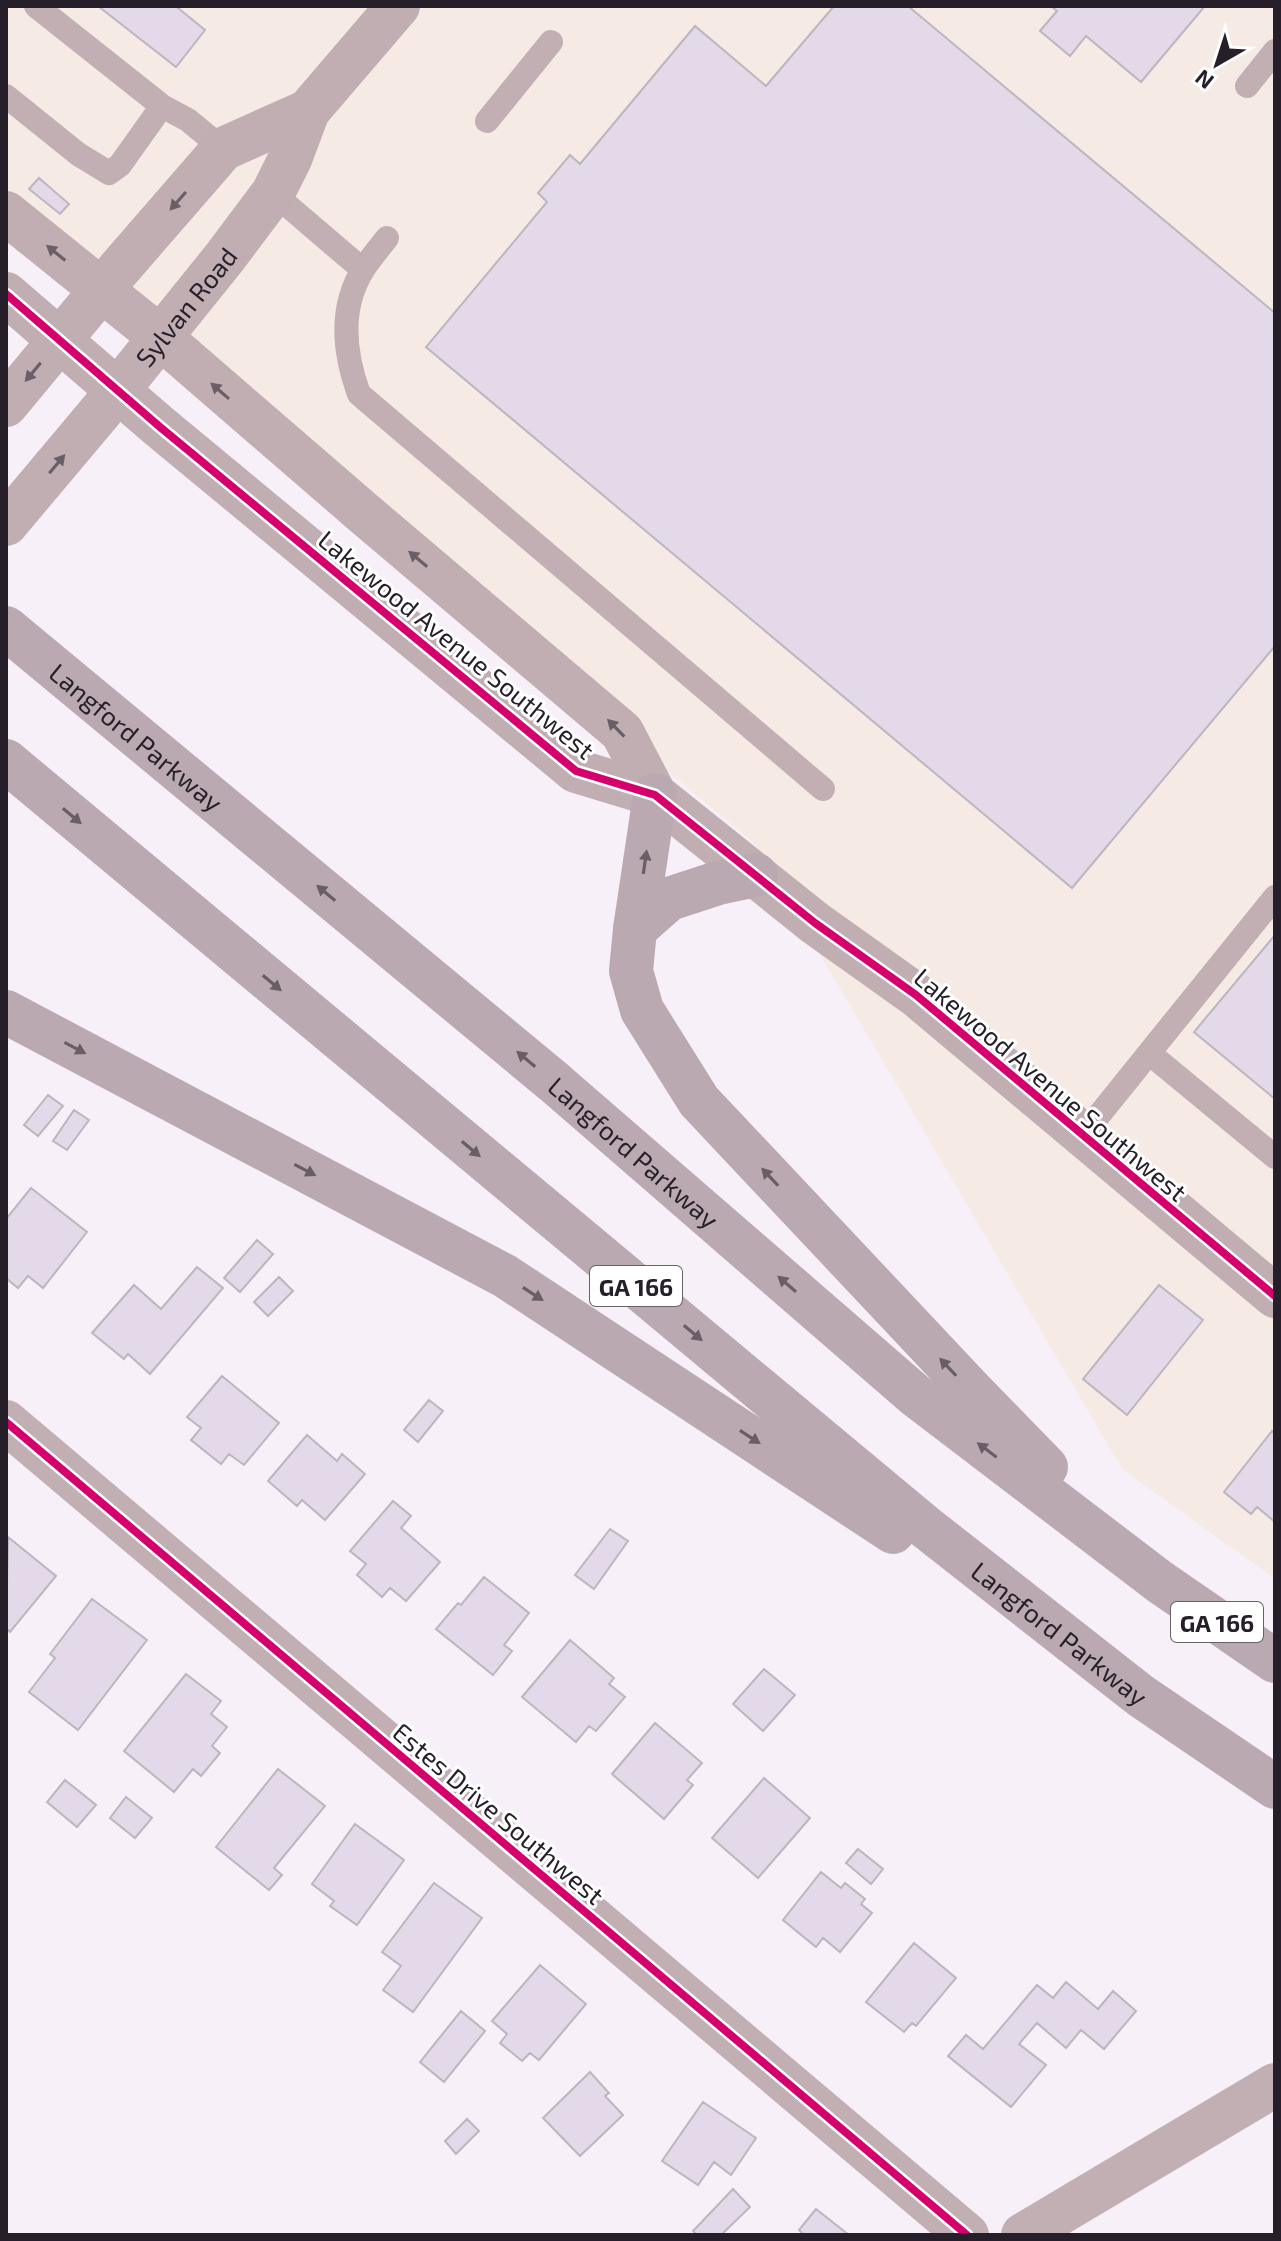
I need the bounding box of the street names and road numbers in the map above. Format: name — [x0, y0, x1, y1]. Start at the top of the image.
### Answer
street label: Sylvan Road — [128, 241, 243, 372]
street label: Lakewood Avenue Southwest — [313, 523, 601, 765]
street label: Langford Parkway — [44, 656, 230, 817]
street label: Lakewood Avenue Southwest — [909, 961, 1194, 1207]
street label: Langford Parkway — [543, 1069, 726, 1234]
road number: GA 166 — [590, 1266, 682, 1306]
street label: Langford Parkway — [966, 1554, 1155, 1711]
road number: GA 166 — [1171, 1602, 1263, 1642]
street label: Estes Drive Southwest — [387, 1716, 611, 1910]

